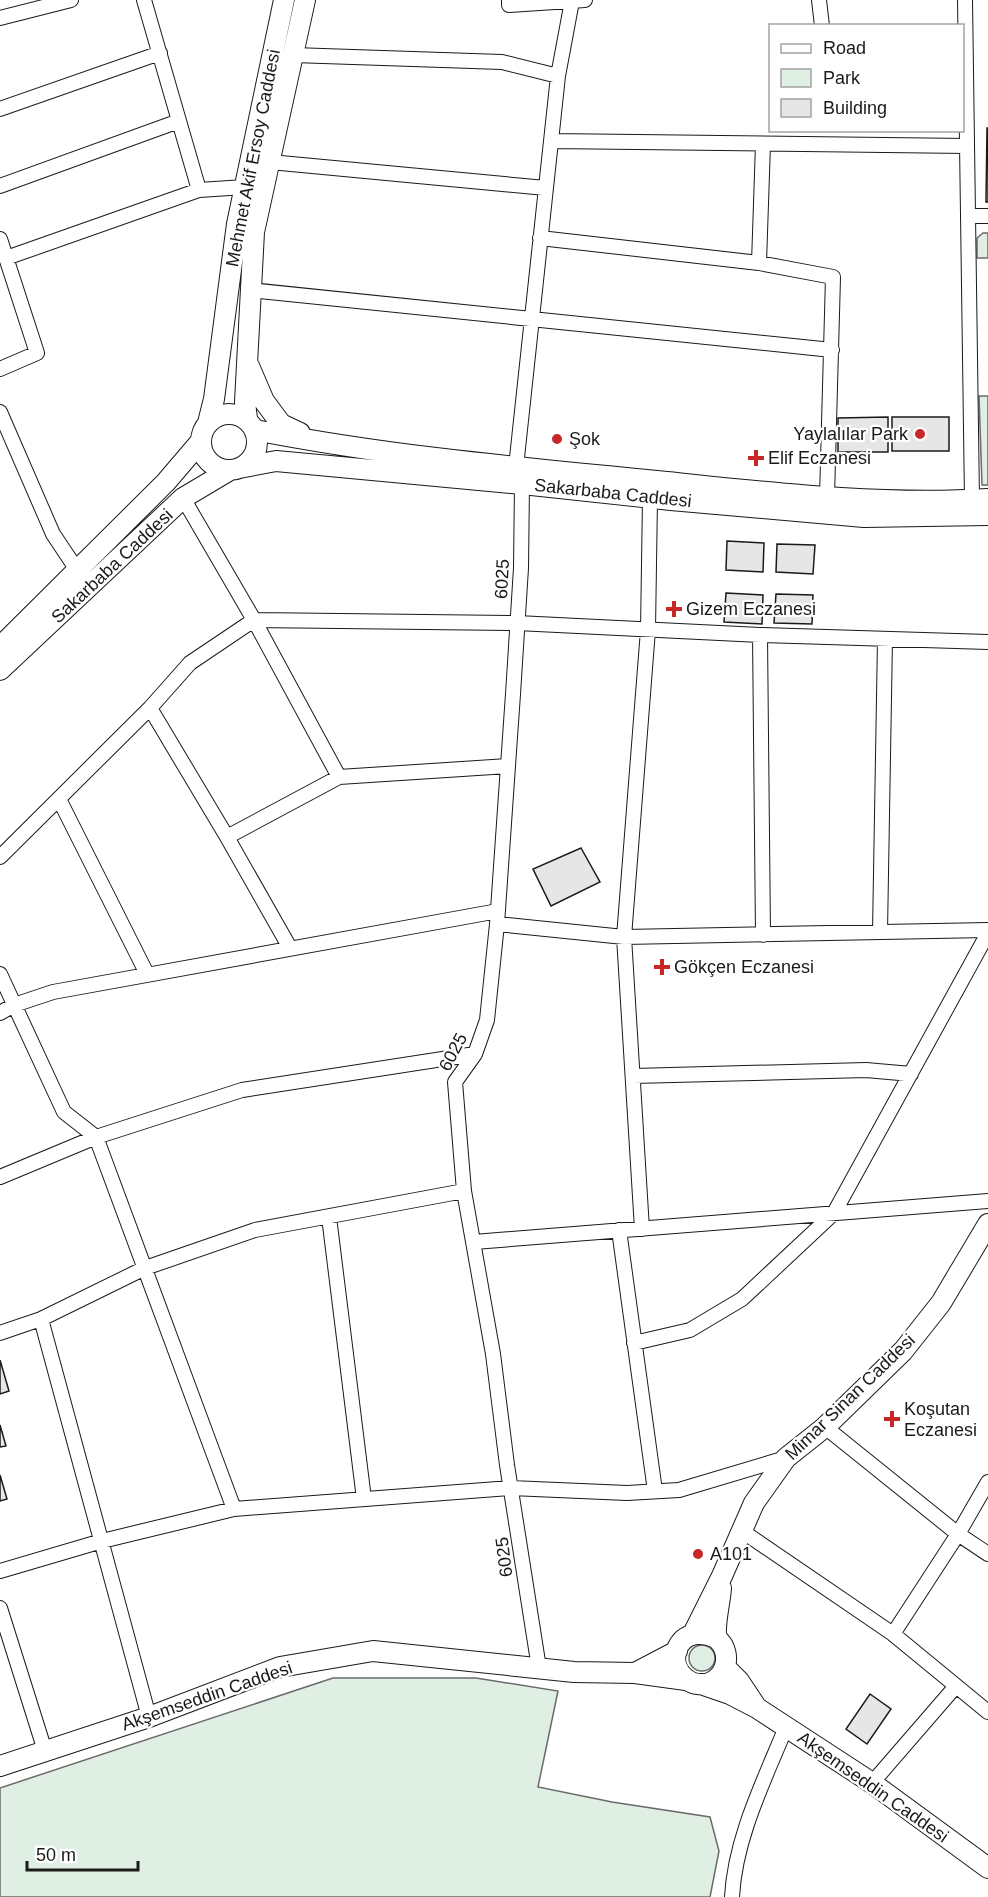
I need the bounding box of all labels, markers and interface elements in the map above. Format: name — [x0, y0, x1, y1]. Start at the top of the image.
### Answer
legend — [769, 24, 964, 132]
text: Road — [823, 38, 866, 58]
street label: Mehmet Akif Ersoy Caddesi — [222, 48, 284, 268]
text: Park — [823, 68, 861, 88]
text: Building — [823, 98, 887, 118]
place label: Yaylalılar Park — [793, 424, 909, 444]
marker: Yaylalılar Park — [913, 427, 927, 441]
place label: Şok — [569, 429, 601, 449]
marker: Şok — [550, 432, 564, 446]
place label: Elif Eczanesi — [768, 448, 871, 468]
marker: Elif Eczanesi — [749, 451, 763, 465]
street label: Sakarbaba Caddesi — [533, 475, 693, 511]
street label: Sakarbaba Caddesi — [47, 505, 177, 627]
street label: 6025 — [491, 558, 513, 600]
place label: Gizem Eczanesi — [686, 599, 816, 619]
marker: Gizem Eczanesi — [667, 602, 681, 616]
place label: Gökçen Eczanesi — [674, 957, 814, 977]
marker: Gökçen Eczanesi — [655, 960, 669, 974]
street label: 6025 — [435, 1030, 471, 1074]
street label: Mimar Sinan Caddesi — [781, 1330, 919, 1464]
place label: Koşutan Eczanesi — [904, 1399, 977, 1440]
marker: Koşutan Eczanesi — [885, 1412, 899, 1426]
street label: 6025 — [492, 1536, 516, 1578]
place label: A101 — [710, 1544, 752, 1564]
marker: A101 — [691, 1547, 705, 1561]
street label: Akşemseddin Caddesi — [119, 1657, 295, 1735]
street label: Akşemseddin Caddesi — [794, 1727, 952, 1847]
scale bar — [27, 1834, 138, 1872]
text: 50 m — [36, 1845, 76, 1865]

